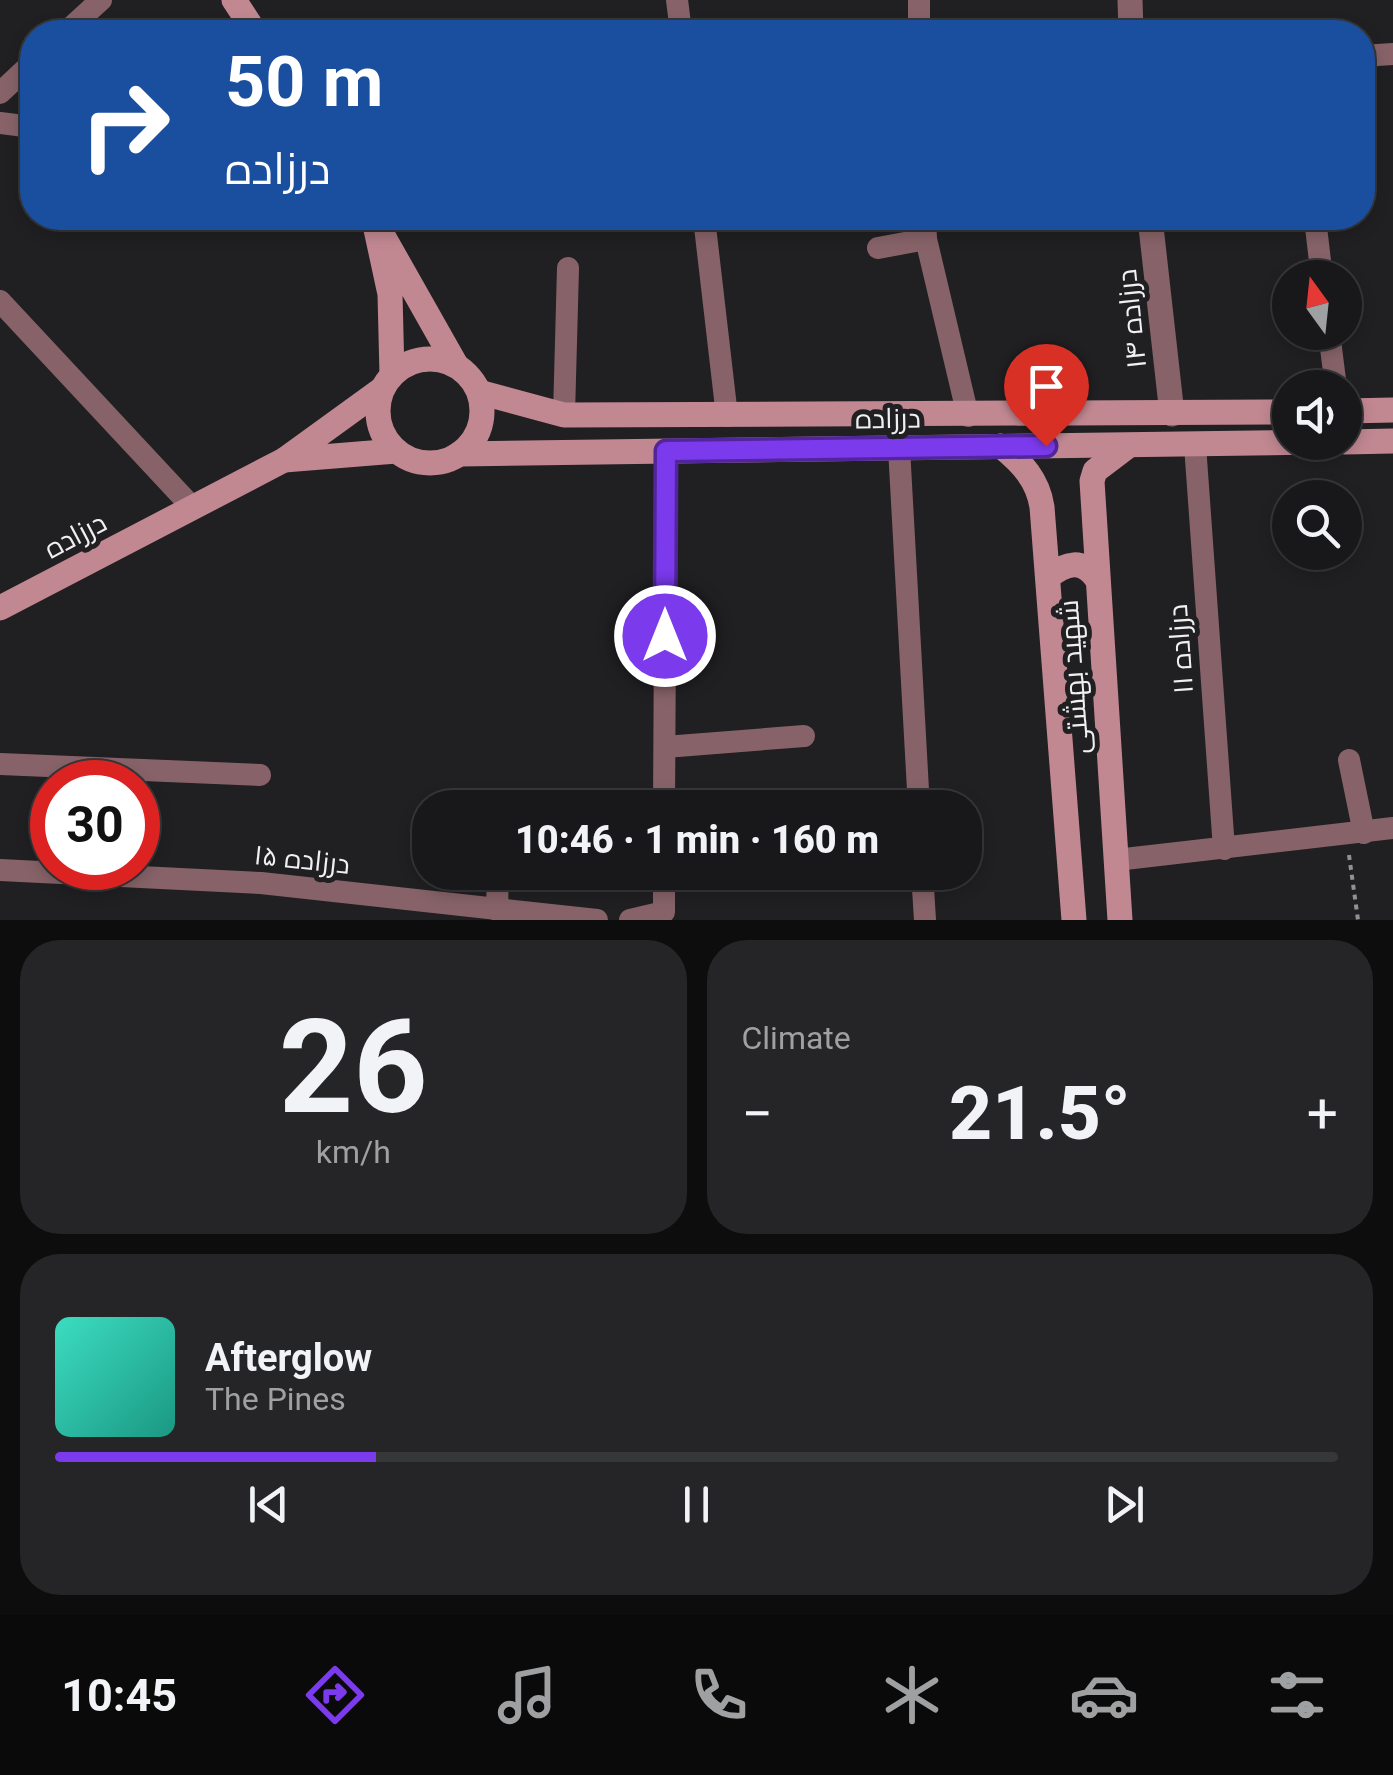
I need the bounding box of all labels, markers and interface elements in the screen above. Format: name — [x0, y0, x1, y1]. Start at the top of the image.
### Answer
text: 50 m — [225, 41, 383, 123]
icon: right — [60, 60, 190, 190]
text: درزاده — [225, 142, 331, 195]
north arrow — [1272, 260, 1362, 350]
map controls — [1272, 260, 1362, 570]
street label: درزاده ۱۴ — [1110, 268, 1153, 370]
pin — [1004, 344, 1089, 447]
icon: arrive — [1019, 359, 1074, 414]
button: sound — [1272, 370, 1362, 460]
street label: درزاده — [855, 401, 921, 436]
button: search — [1272, 480, 1362, 570]
street label: درزاده — [38, 505, 112, 565]
position arrow — [613, 584, 717, 688]
street label: شهید بهشتی — [1052, 599, 1095, 755]
street label: درزاده ۱۱ — [1161, 603, 1200, 695]
speed limit sign: 30 — [30, 760, 160, 890]
text: 10:46 · 1 min · 160 m — [515, 818, 879, 862]
street label: درزاده ۱۵ — [252, 838, 352, 881]
text: 26 — [279, 991, 428, 1144]
text: Climate — [742, 1019, 851, 1057]
text: 21.5° — [949, 1069, 1131, 1157]
text: − — [742, 1082, 773, 1146]
text: + — [1307, 1082, 1338, 1146]
text: km/h — [316, 1133, 391, 1171]
text: Afterglow — [205, 1336, 372, 1380]
text: The Pines — [205, 1380, 346, 1418]
icon: previous — [241, 1477, 296, 1532]
icon: pause — [669, 1477, 724, 1532]
icon: next — [1097, 1477, 1152, 1532]
icon: directions — [300, 1660, 370, 1730]
icon: music — [492, 1660, 562, 1730]
icon: phone — [684, 1660, 754, 1730]
icon: climate — [877, 1660, 947, 1730]
icon: car — [1069, 1660, 1139, 1730]
icon: filters — [1262, 1660, 1332, 1730]
text: 10:45 — [61, 1669, 177, 1722]

